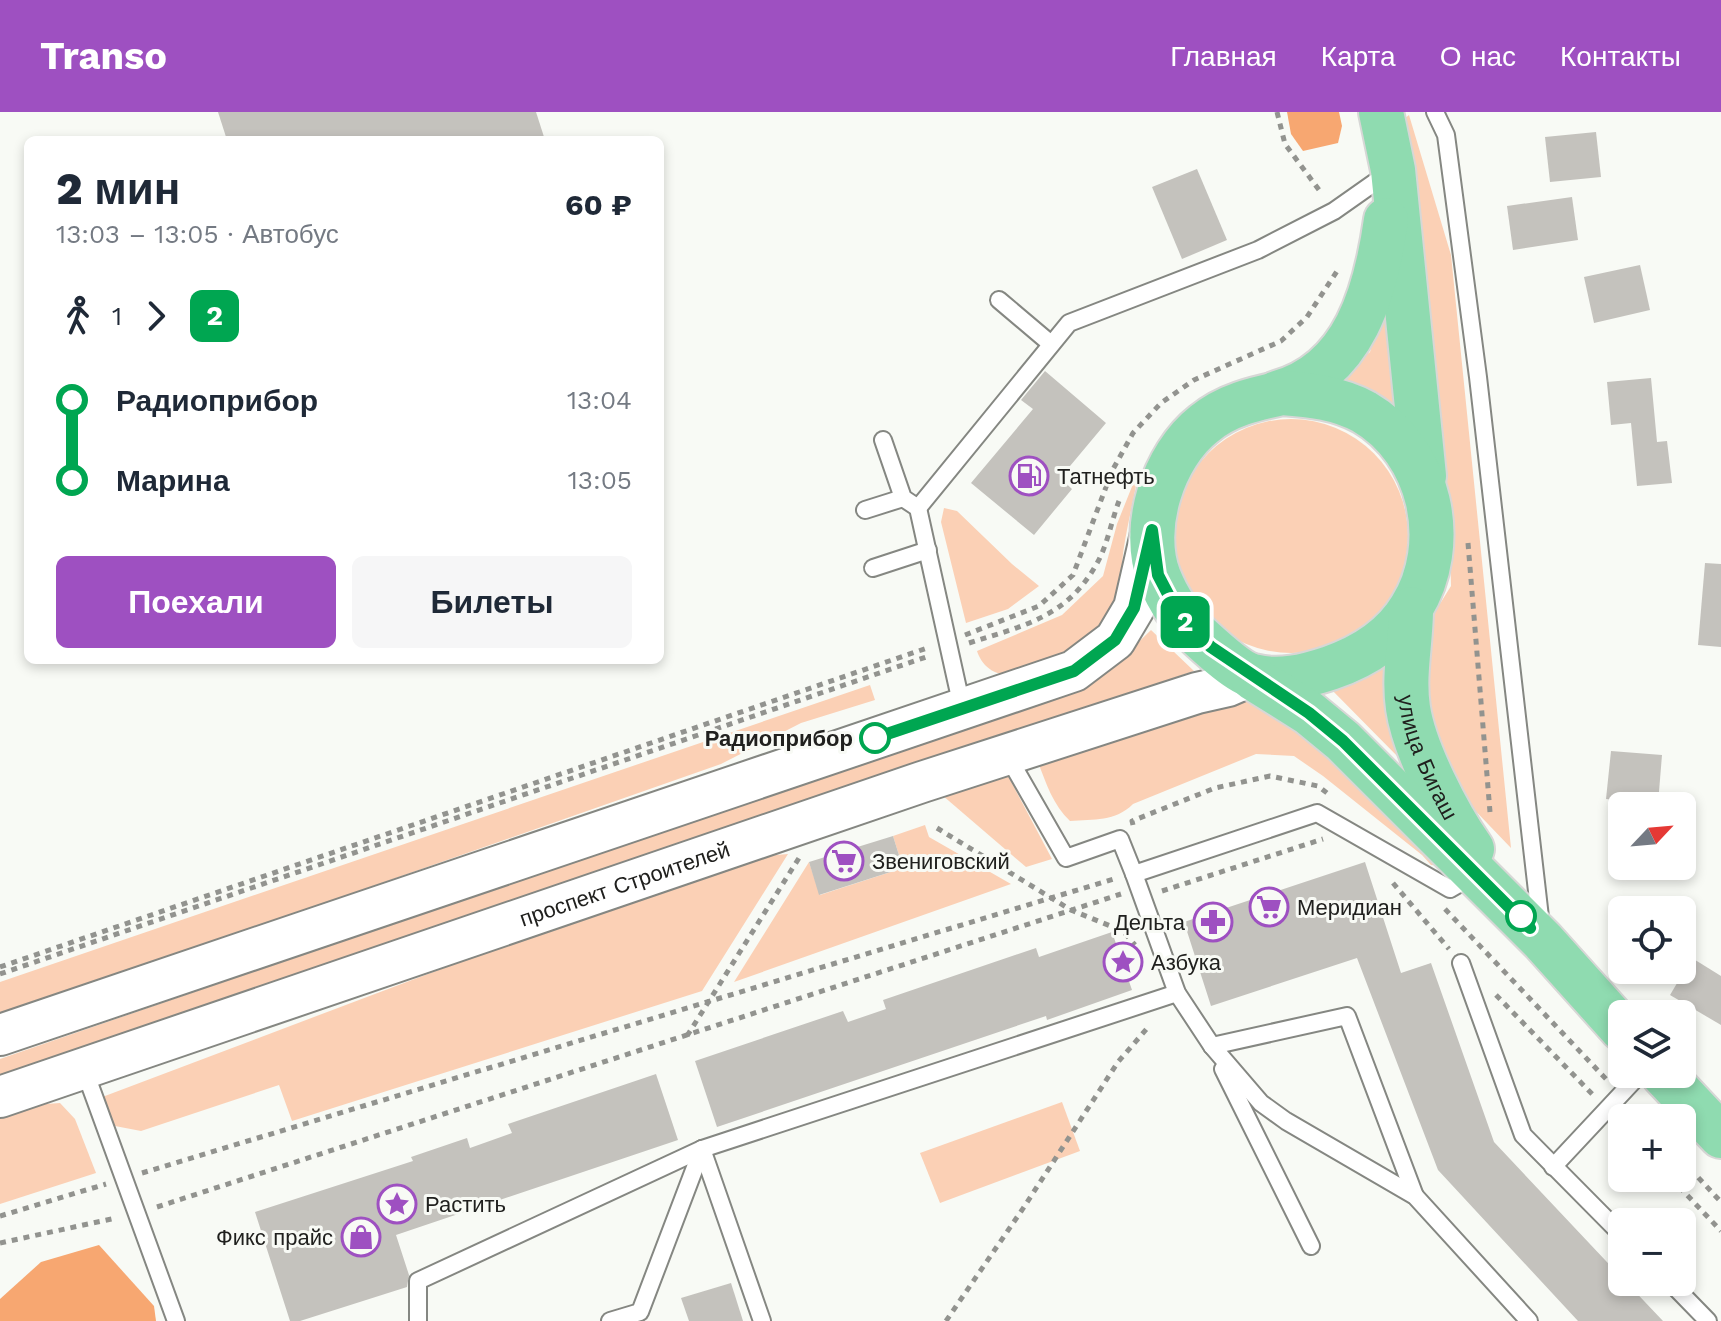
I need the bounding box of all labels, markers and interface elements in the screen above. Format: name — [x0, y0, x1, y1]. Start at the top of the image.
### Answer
text: Transo — [40, 34, 167, 78]
text: Главная — [1170, 40, 1277, 73]
text: Карта — [1321, 40, 1396, 73]
text: О нас — [1440, 40, 1516, 73]
text: Контакты — [1560, 40, 1681, 73]
text: 2 мин — [56, 163, 180, 215]
text: 60 ₽ — [565, 187, 632, 222]
text: 13:03 – 13:05 · Автобус — [56, 219, 339, 249]
icon: walk — [56, 294, 100, 338]
icon: forward — [134, 294, 178, 338]
text: 2 — [206, 299, 223, 332]
text: 1 — [112, 301, 122, 331]
text: Радиоприбор — [116, 383, 318, 418]
text: 13:04 — [567, 385, 632, 415]
fuel station icon: Татнефть — [1008, 455, 1050, 497]
text: Марина — [116, 463, 230, 498]
place label: Татнефть — [1057, 464, 1155, 489]
text: 13:05 — [568, 465, 632, 495]
button: Поехали — [56, 556, 336, 648]
button: Билеты — [352, 556, 632, 648]
line badge: 2 — [1159, 596, 1211, 648]
text: 2 — [1177, 605, 1193, 638]
street label: улица Бигаш — [1394, 694, 1463, 824]
marker: Радиоприбор — [860, 723, 890, 753]
place label: Радиоприбор — [705, 726, 853, 751]
north arrow — [1608, 792, 1696, 880]
map controls — [1608, 792, 1696, 1296]
street label: проспект Строителей — [516, 837, 733, 932]
supermarket icon: Звениговский — [823, 840, 865, 882]
place label: Звениговский — [872, 849, 1010, 874]
supermarket icon: Меридиан — [1248, 886, 1290, 928]
place label: Меридиан — [1297, 895, 1402, 920]
button: locate — [1608, 896, 1696, 984]
pharmacy icon: Дельта — [1192, 901, 1234, 943]
unlabelled marker — [1506, 901, 1536, 931]
place label: Дельта — [1114, 910, 1186, 935]
place icon: Азбука — [1102, 941, 1144, 983]
place label: Азбука — [1151, 950, 1222, 975]
button: layers — [1608, 1000, 1696, 1088]
button: + — [1608, 1104, 1696, 1192]
place icon: Растить — [376, 1183, 418, 1225]
place label: Растить — [425, 1192, 506, 1217]
button: − — [1608, 1208, 1696, 1296]
shop icon: Фикс прайс — [340, 1216, 382, 1258]
place label: Фикс прайс — [216, 1225, 333, 1250]

